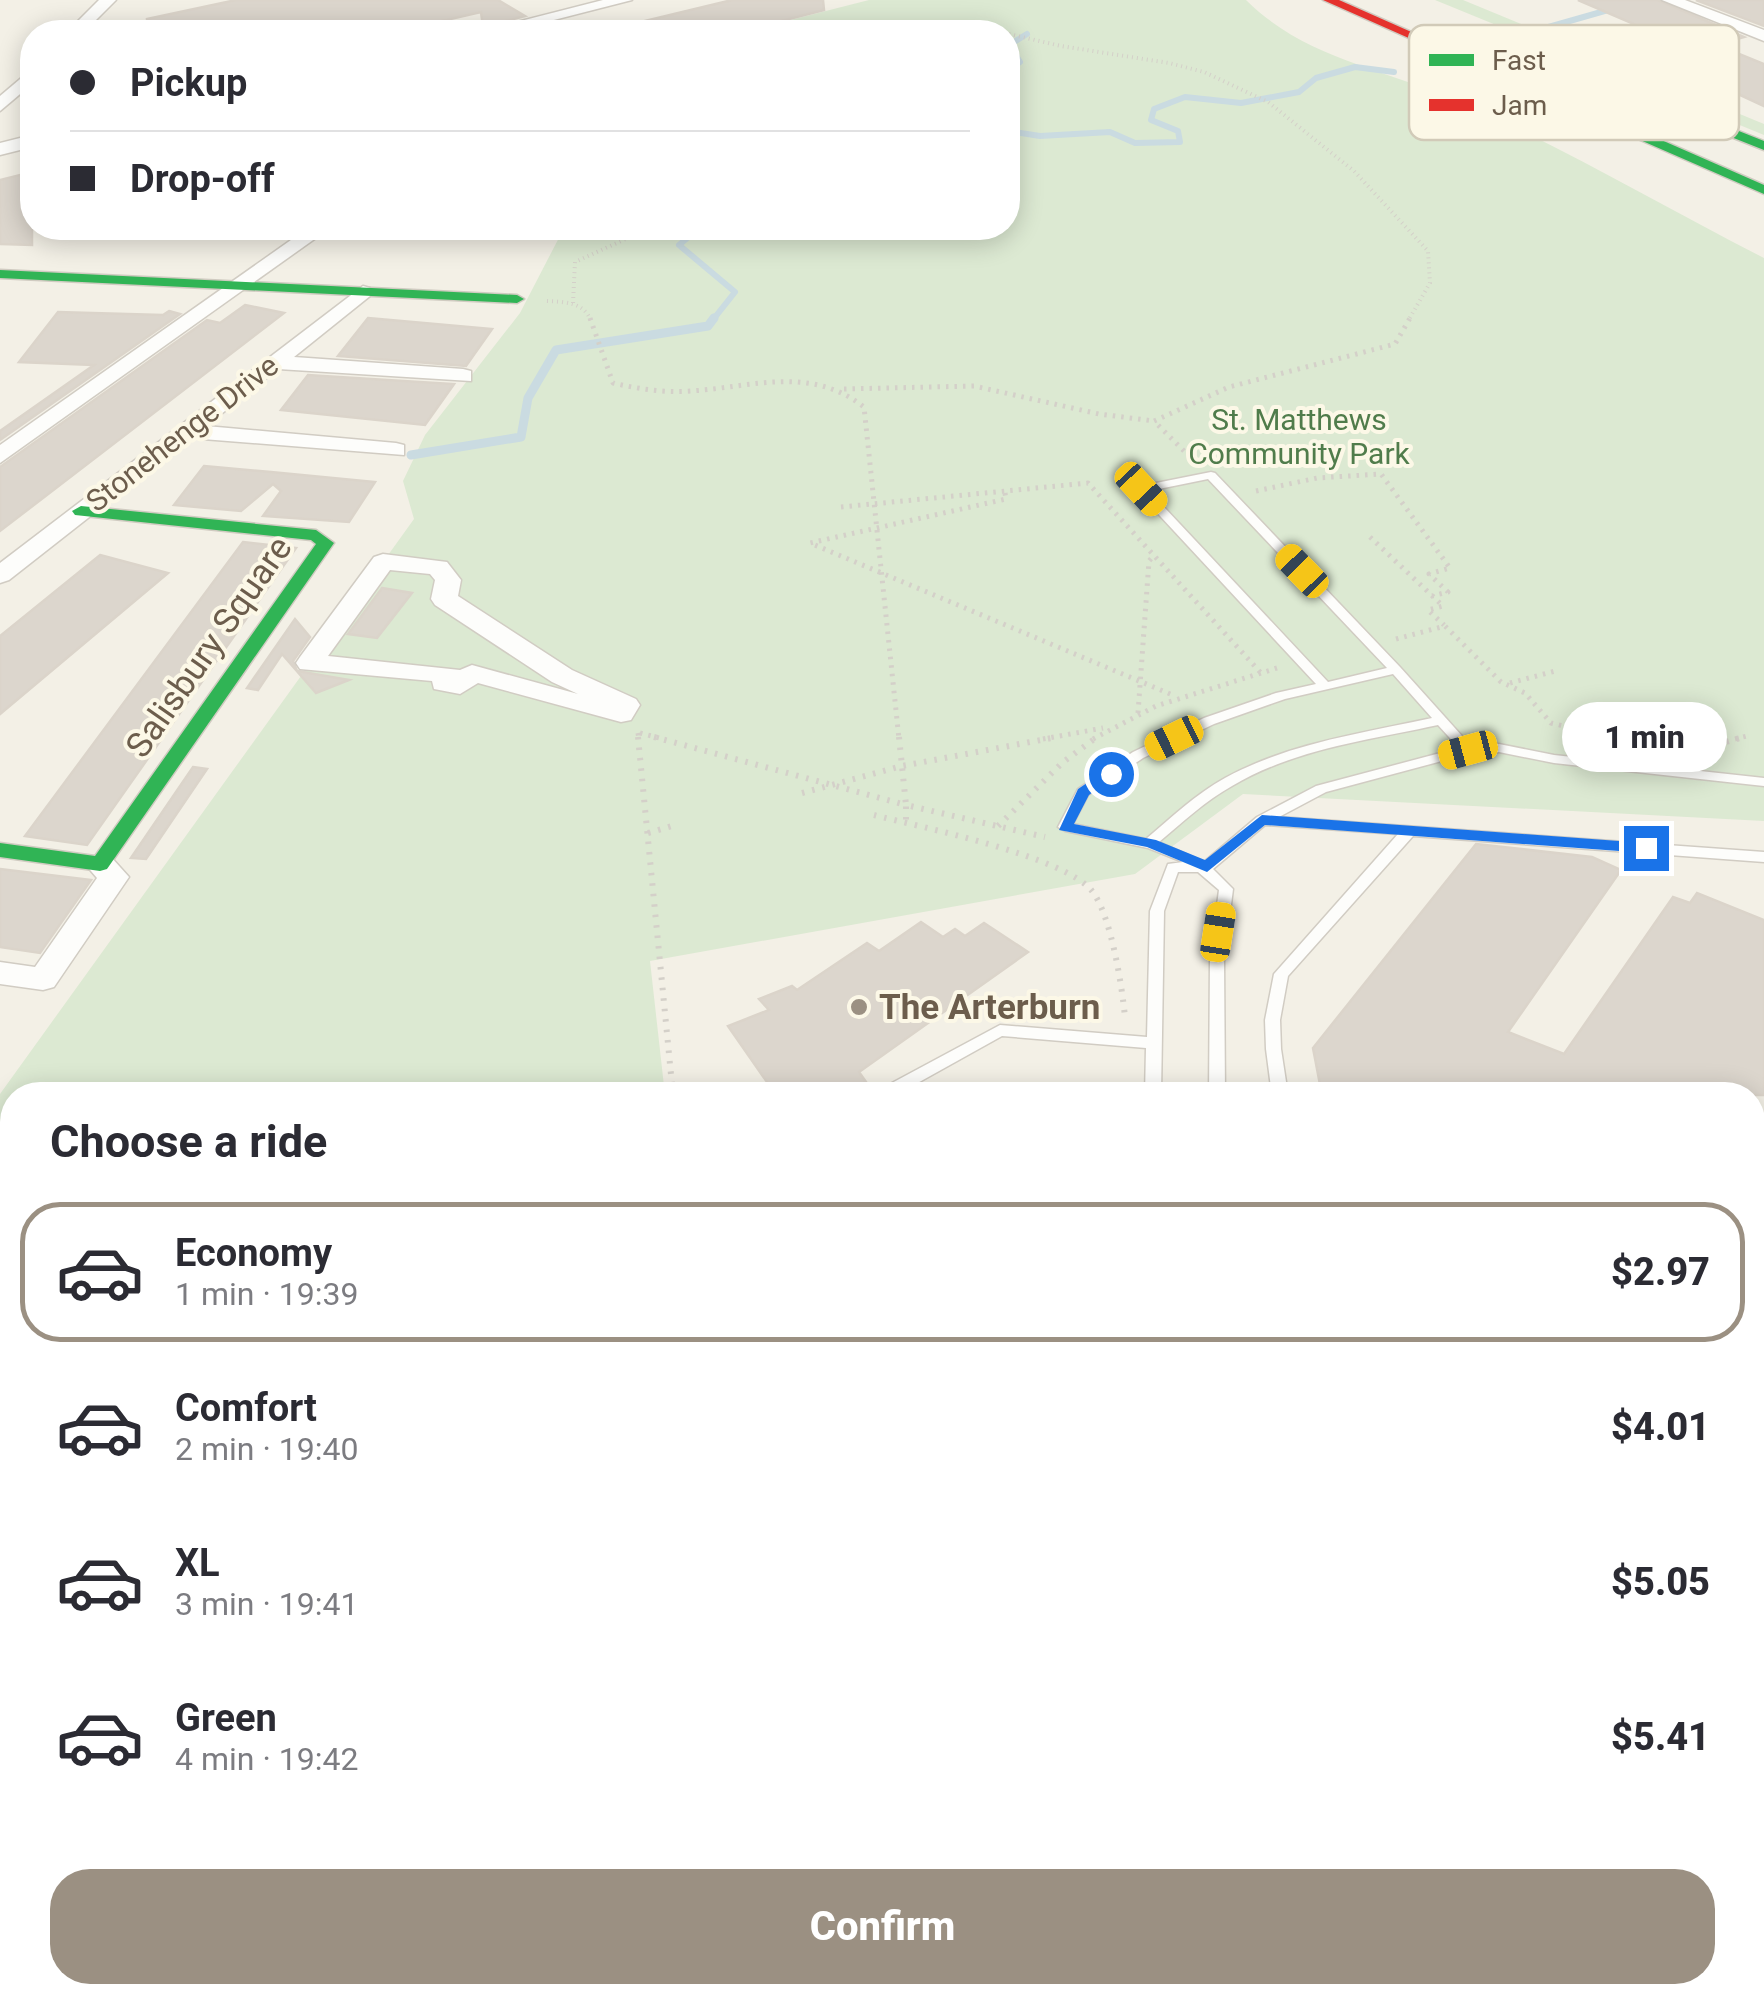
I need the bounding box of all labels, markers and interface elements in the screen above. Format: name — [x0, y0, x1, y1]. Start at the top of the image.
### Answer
legend — [1409, 25, 1739, 140]
text: Fast — [1492, 44, 1546, 77]
text: Pickup — [130, 61, 247, 105]
text: Jam — [1492, 89, 1547, 122]
text: Drop-off — [130, 157, 275, 201]
street label: Stonehenge Drive — [79, 347, 285, 519]
park label: St. Matthews Community Park — [1188, 402, 1411, 471]
car — [1110, 457, 1172, 521]
street label: Salisbury Square — [118, 529, 300, 765]
car — [1270, 539, 1334, 603]
callout: 1 min — [1564, 703, 1728, 773]
car — [1140, 711, 1208, 765]
text: 1 min — [1604, 718, 1685, 756]
car — [1435, 728, 1501, 772]
route start — [1089, 752, 1134, 797]
route end — [1624, 826, 1669, 871]
car — [1198, 900, 1238, 964]
place label: The Arterburn — [879, 987, 1100, 1028]
marker: The Arterburn — [848, 996, 870, 1018]
text: Choose a ride — [50, 1115, 327, 1168]
icon: car — [55, 1227, 145, 1317]
text: Economy — [175, 1231, 332, 1275]
text: $2.97 — [1611, 1250, 1710, 1294]
text: 1 min · 19:39 — [175, 1275, 358, 1313]
icon: car — [55, 1382, 145, 1472]
text: Comfort — [175, 1386, 317, 1430]
text: $4.01 — [1611, 1405, 1710, 1449]
text: 2 min · 19:40 — [175, 1430, 358, 1468]
icon: car — [55, 1537, 145, 1627]
text: XL — [175, 1541, 220, 1585]
text: $5.05 — [1611, 1560, 1710, 1604]
text: 3 min · 19:41 — [175, 1585, 358, 1623]
icon: car — [55, 1692, 145, 1782]
text: Green — [175, 1696, 277, 1740]
text: $5.41 — [1611, 1715, 1710, 1759]
text: 4 min · 19:42 — [175, 1740, 358, 1778]
button: Confirm — [50, 1869, 1715, 1984]

